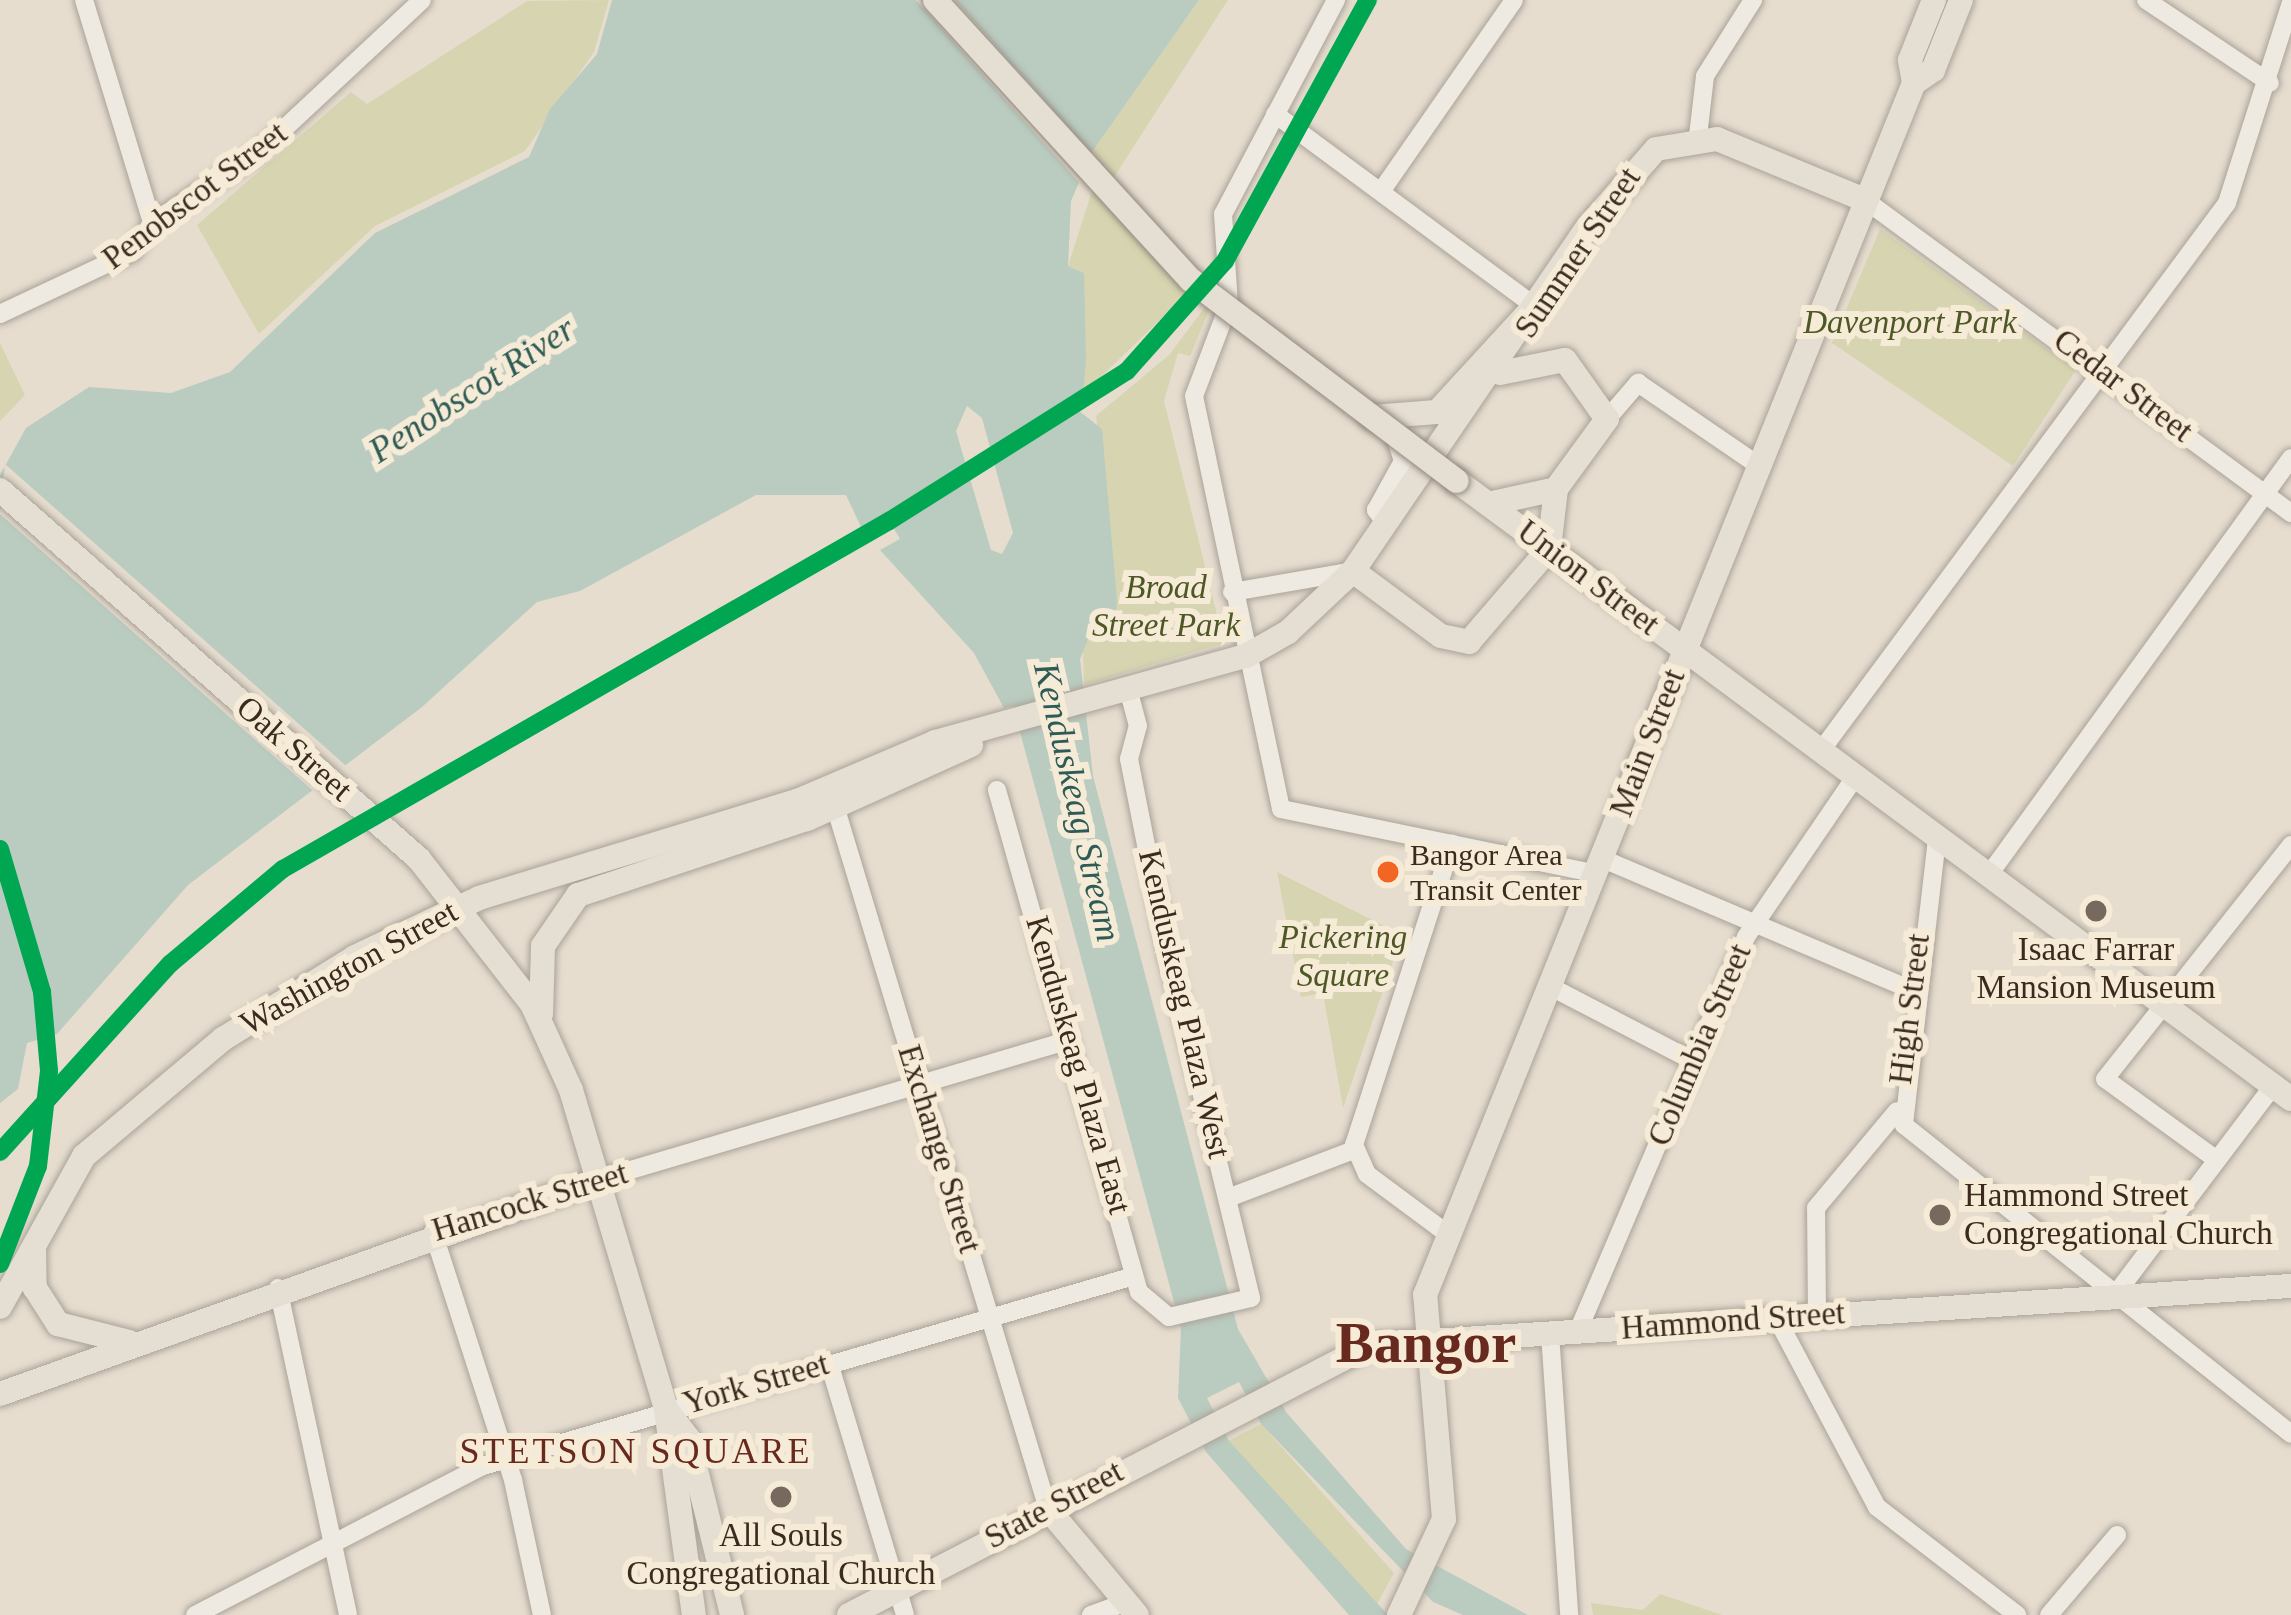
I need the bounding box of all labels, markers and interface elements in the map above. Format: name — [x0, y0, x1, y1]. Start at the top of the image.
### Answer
street label: Penobscot Street — [95, 114, 295, 278]
street label: Summer Street — [1506, 160, 1650, 346]
park label: Davenport Park — [1803, 303, 2017, 343]
water label: Penobscot River — [361, 307, 583, 473]
street label: Cedar Street — [2046, 321, 2200, 451]
street label: Union Street — [1509, 512, 1667, 644]
park label: Broad Street Park — [1092, 568, 1240, 646]
water label: Kenduskeag Stream — [1024, 658, 1130, 946]
street label: Main Street — [1602, 664, 1694, 822]
street label: Oak Street — [228, 688, 360, 810]
place label: Bangor Area Transit Center — [1410, 837, 1581, 908]
street label: Kenduskeag Plaza West — [1129, 845, 1239, 1163]
marker: Bangor Area Transit Center — [1377, 861, 1399, 883]
street label: Washington Street — [234, 892, 464, 1044]
marker: Isaac Farrar Mansion Museum — [2083, 898, 2109, 924]
street label: Kenduskeag Plaza East — [1017, 912, 1139, 1218]
park label: Pickering Square — [1279, 918, 1407, 996]
place label: Isaac Farrar Mansion Museum — [1976, 930, 2216, 1008]
street label: High Street — [1881, 932, 1939, 1086]
street label: Columbia Street — [1640, 938, 1760, 1152]
street label: Exchange Street — [889, 1040, 989, 1258]
street label: Hancock Street — [427, 1153, 633, 1251]
place label: Hammond Street Congregational Church — [1964, 1176, 2273, 1254]
marker: Hammond Street Congregational Church — [1927, 1202, 1953, 1228]
street label: Hammond Street — [1620, 1293, 1846, 1349]
district label: Bangor — [1336, 1309, 1516, 1377]
street label: York Street — [679, 1344, 833, 1424]
district label: STETSON SQUARE — [459, 1430, 813, 1474]
street label: State Street — [978, 1452, 1130, 1558]
marker: All Souls Congregational Church — [768, 1484, 794, 1510]
place label: All Souls Congregational Church — [627, 1516, 935, 1594]

